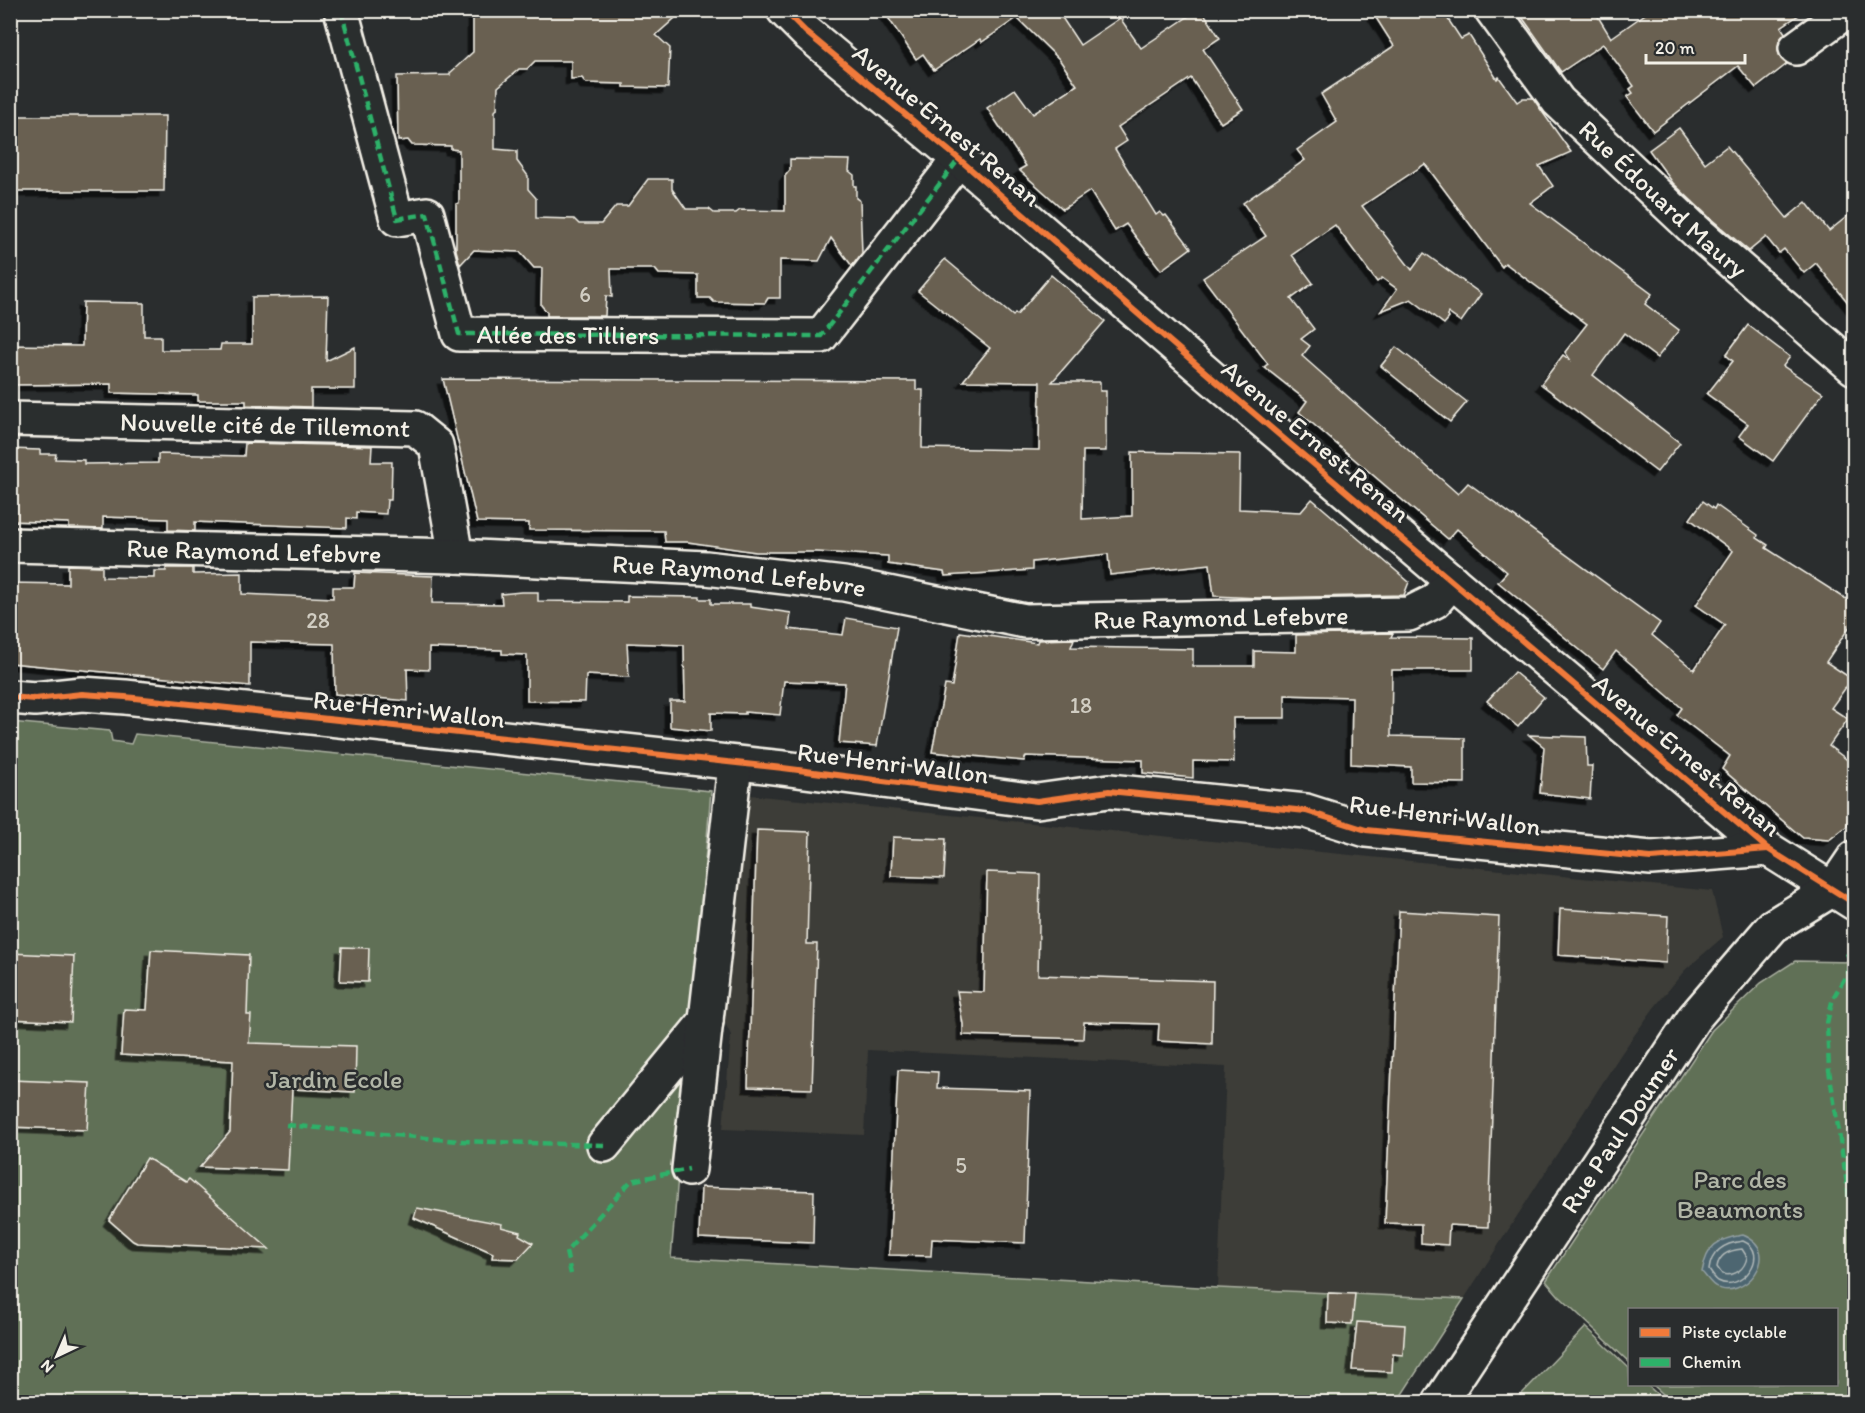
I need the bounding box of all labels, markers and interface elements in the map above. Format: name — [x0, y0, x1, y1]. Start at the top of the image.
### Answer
scale bar — [1646, 27, 1745, 65]
street label: Avenue Ernest Renan — [846, 37, 1048, 213]
text: 20 m — [1655, 37, 1695, 59]
street label: Rue Édouard Maury — [1572, 113, 1754, 284]
house number: 6 — [579, 281, 591, 308]
street label: Allée des Tilliers — [477, 318, 660, 351]
street label: Avenue Ernest Renan — [1215, 353, 1417, 529]
street label: Nouvelle cité de Tillemont — [120, 405, 411, 444]
street label: Rue Raymond Lefebvre — [126, 532, 382, 570]
street label: Rue Raymond Lefebvre — [611, 548, 869, 604]
street label: Rue Raymond Lefebvre — [1093, 599, 1349, 636]
house number: 28 — [306, 607, 330, 634]
street label: Avenue Ernest Renan — [1586, 667, 1788, 843]
street label: Rue Henri Wallon — [312, 683, 507, 735]
house number: 18 — [1070, 692, 1092, 719]
street label: Rue Henri Wallon — [795, 735, 991, 791]
street label: Rue Henri Wallon — [1347, 787, 1543, 843]
street label: Rue Paul Doumer — [1553, 1040, 1687, 1219]
park label: Jardin Ecole — [266, 1063, 402, 1095]
house number: 5 — [955, 1152, 967, 1179]
park label: Parc des Beaumonts — [1677, 1163, 1803, 1225]
legend — [1628, 1308, 1838, 1386]
text: Piste cyclable — [1682, 1321, 1787, 1343]
north arrow — [27, 1326, 87, 1386]
text: Chemin — [1682, 1351, 1741, 1373]
text: N — [36, 1356, 57, 1377]

